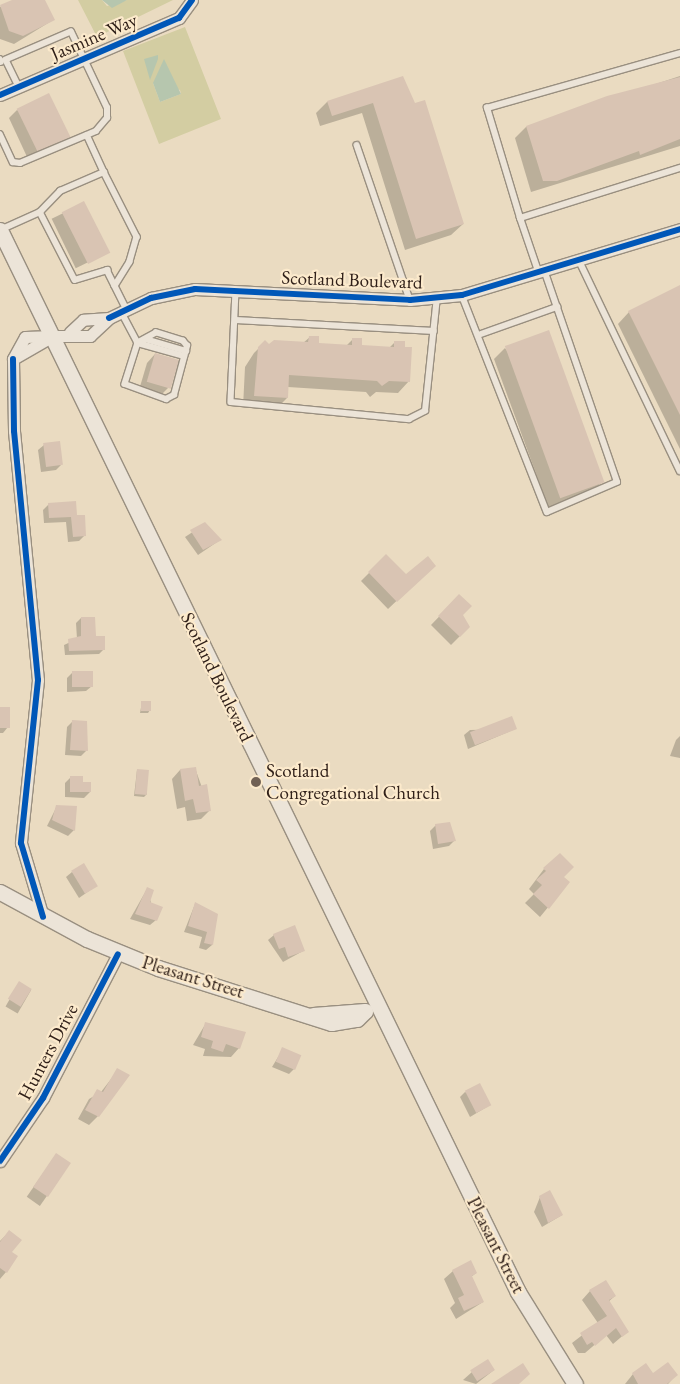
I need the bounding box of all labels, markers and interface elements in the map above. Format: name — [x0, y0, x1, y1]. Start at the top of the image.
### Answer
street label: Jasmine Way — [47, 9, 141, 65]
street label: Scotland Boulevard — [281, 266, 423, 294]
street label: Scotland Boulevard — [176, 609, 258, 745]
place label: Scotland Congregational Church — [266, 760, 440, 804]
marker: Scotland Congregational Church — [250, 776, 262, 788]
street label: Pleasant Street — [139, 951, 247, 1003]
street label: Hunters Drive — [13, 1000, 83, 1104]
street label: Pleasant Street — [462, 1193, 530, 1297]

